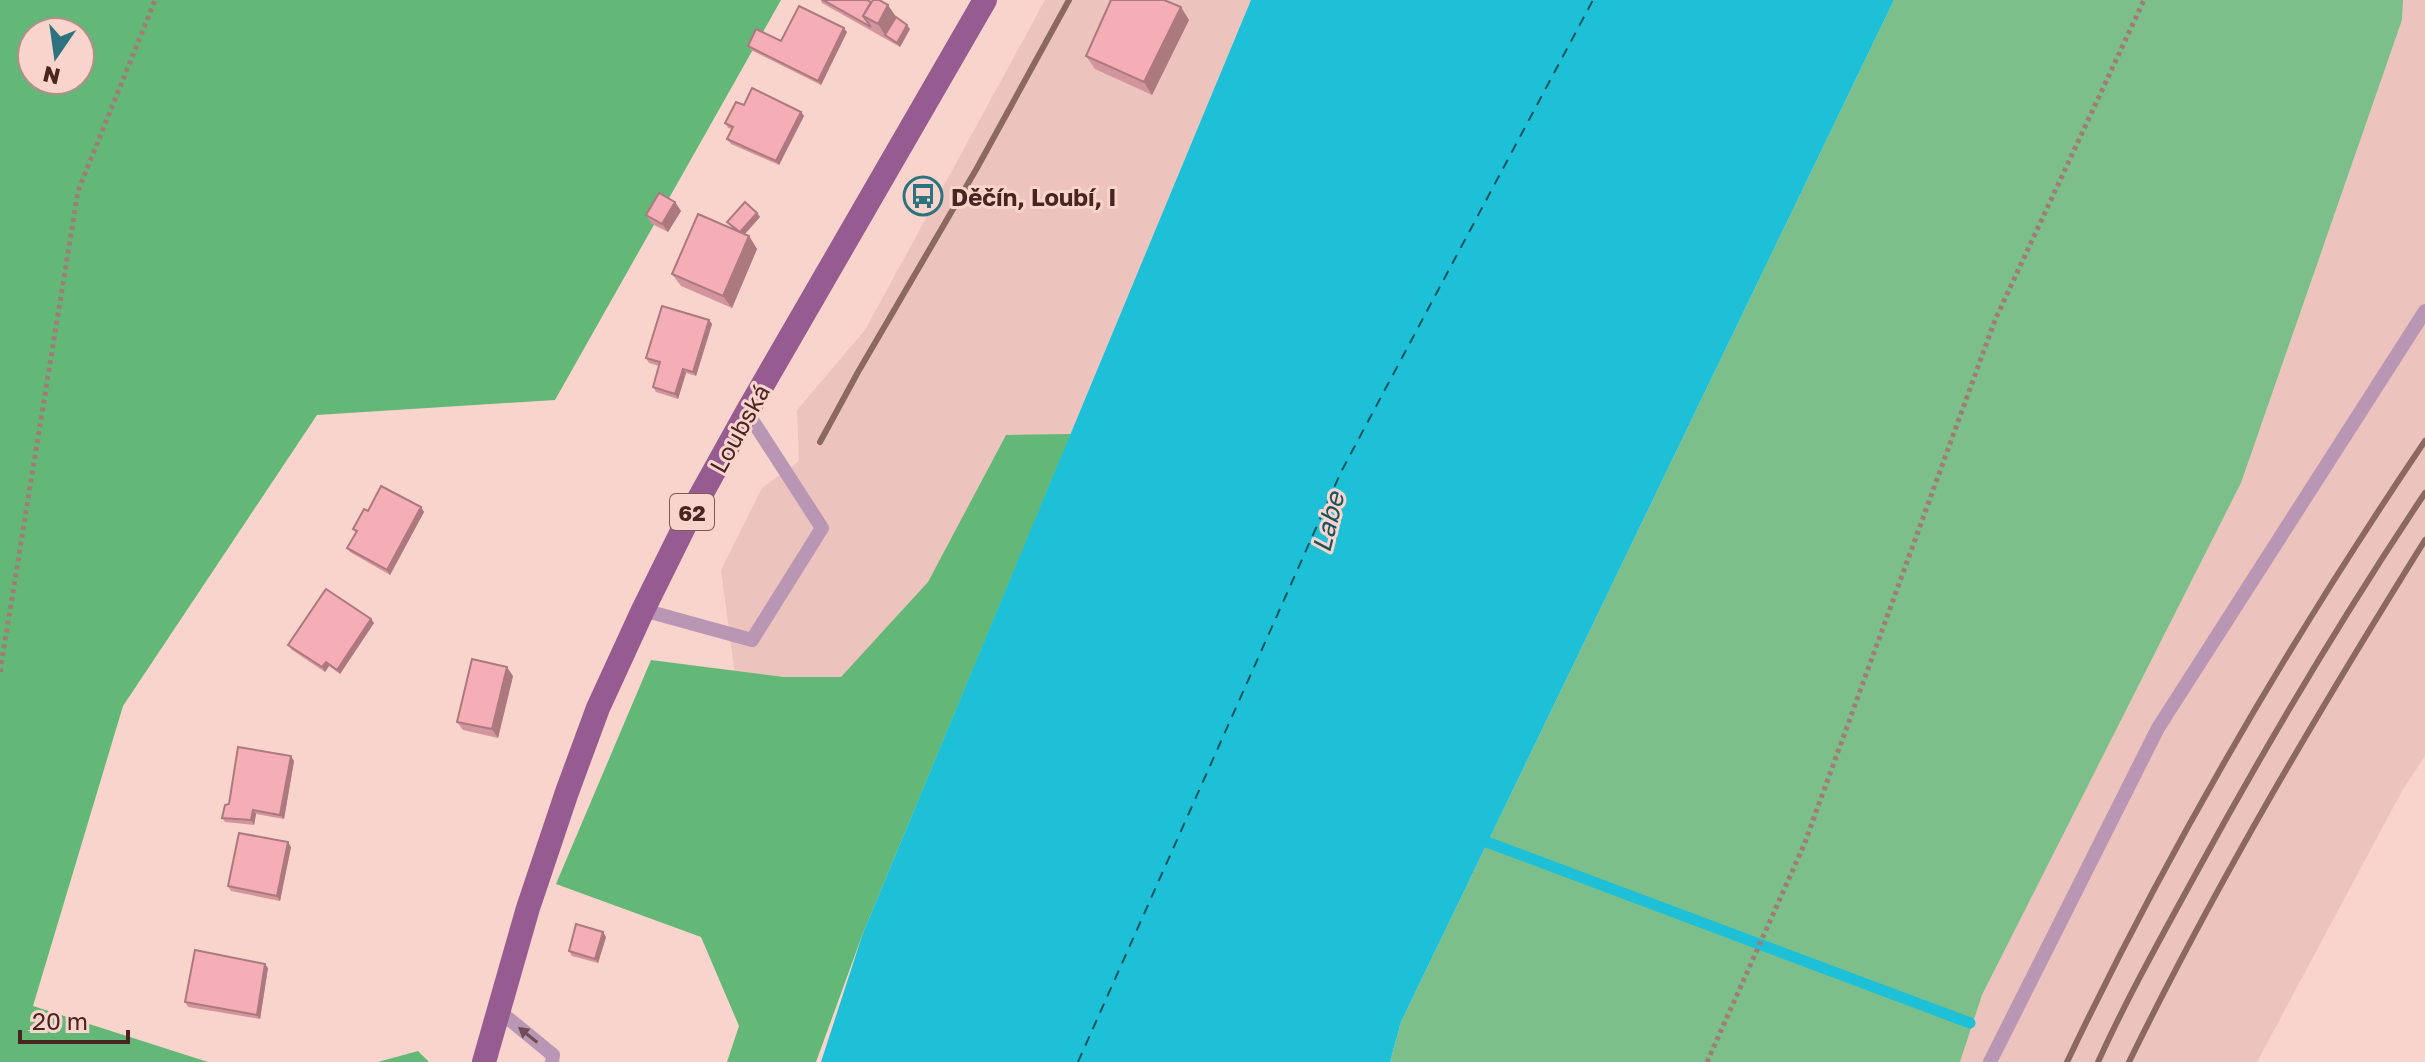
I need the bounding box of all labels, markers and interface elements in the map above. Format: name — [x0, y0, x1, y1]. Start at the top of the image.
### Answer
north arrow — [16, 16, 96, 96]
text: N — [40, 61, 63, 91]
bus stop icon: Děčín, Loubí, I — [902, 175, 944, 217]
place label: Děčín, Loubí, I — [951, 182, 1116, 211]
street label: Loubská — [703, 379, 775, 477]
water label: Labe — [1306, 487, 1351, 555]
road number: 62 — [670, 494, 714, 530]
scale bar — [20, 994, 128, 1044]
text: 20 m — [32, 1006, 88, 1035]
one-way arrow — [518, 1027, 538, 1044]

